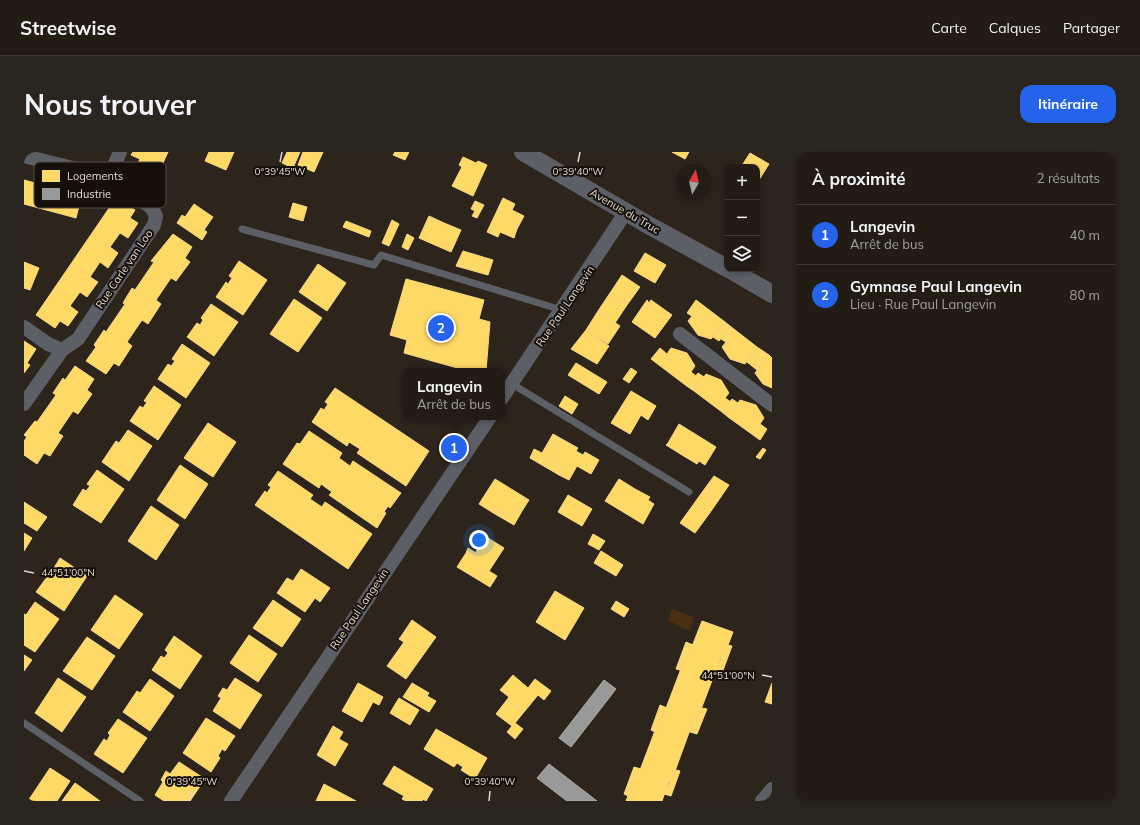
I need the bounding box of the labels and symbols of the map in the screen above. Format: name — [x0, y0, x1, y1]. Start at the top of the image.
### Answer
legend — [34, 162, 166, 208]
north arrow — [676, 164, 712, 200]
text: 0°39'45"W — [255, 165, 305, 178]
text: 0°39'40"W — [553, 165, 603, 178]
text: Logements — [67, 169, 123, 183]
street label: Avenue du Truc — [587, 185, 663, 237]
text: Industrie — [67, 187, 111, 201]
street label: Rue Carle van Loo — [92, 227, 156, 311]
street label: Rue Paul Langevin — [533, 263, 597, 349]
pin: 2 — [428, 313, 454, 343]
pin: 1 — [441, 433, 467, 463]
your location — [469, 530, 489, 550]
text: 44°51'00"N — [41, 566, 95, 579]
street label: Rue Paul Langevin — [327, 566, 391, 652]
text: 44°51'00"N — [701, 669, 755, 682]
text: 0°39'45"W — [167, 775, 217, 788]
text: 0°39'40"W — [465, 775, 515, 788]

